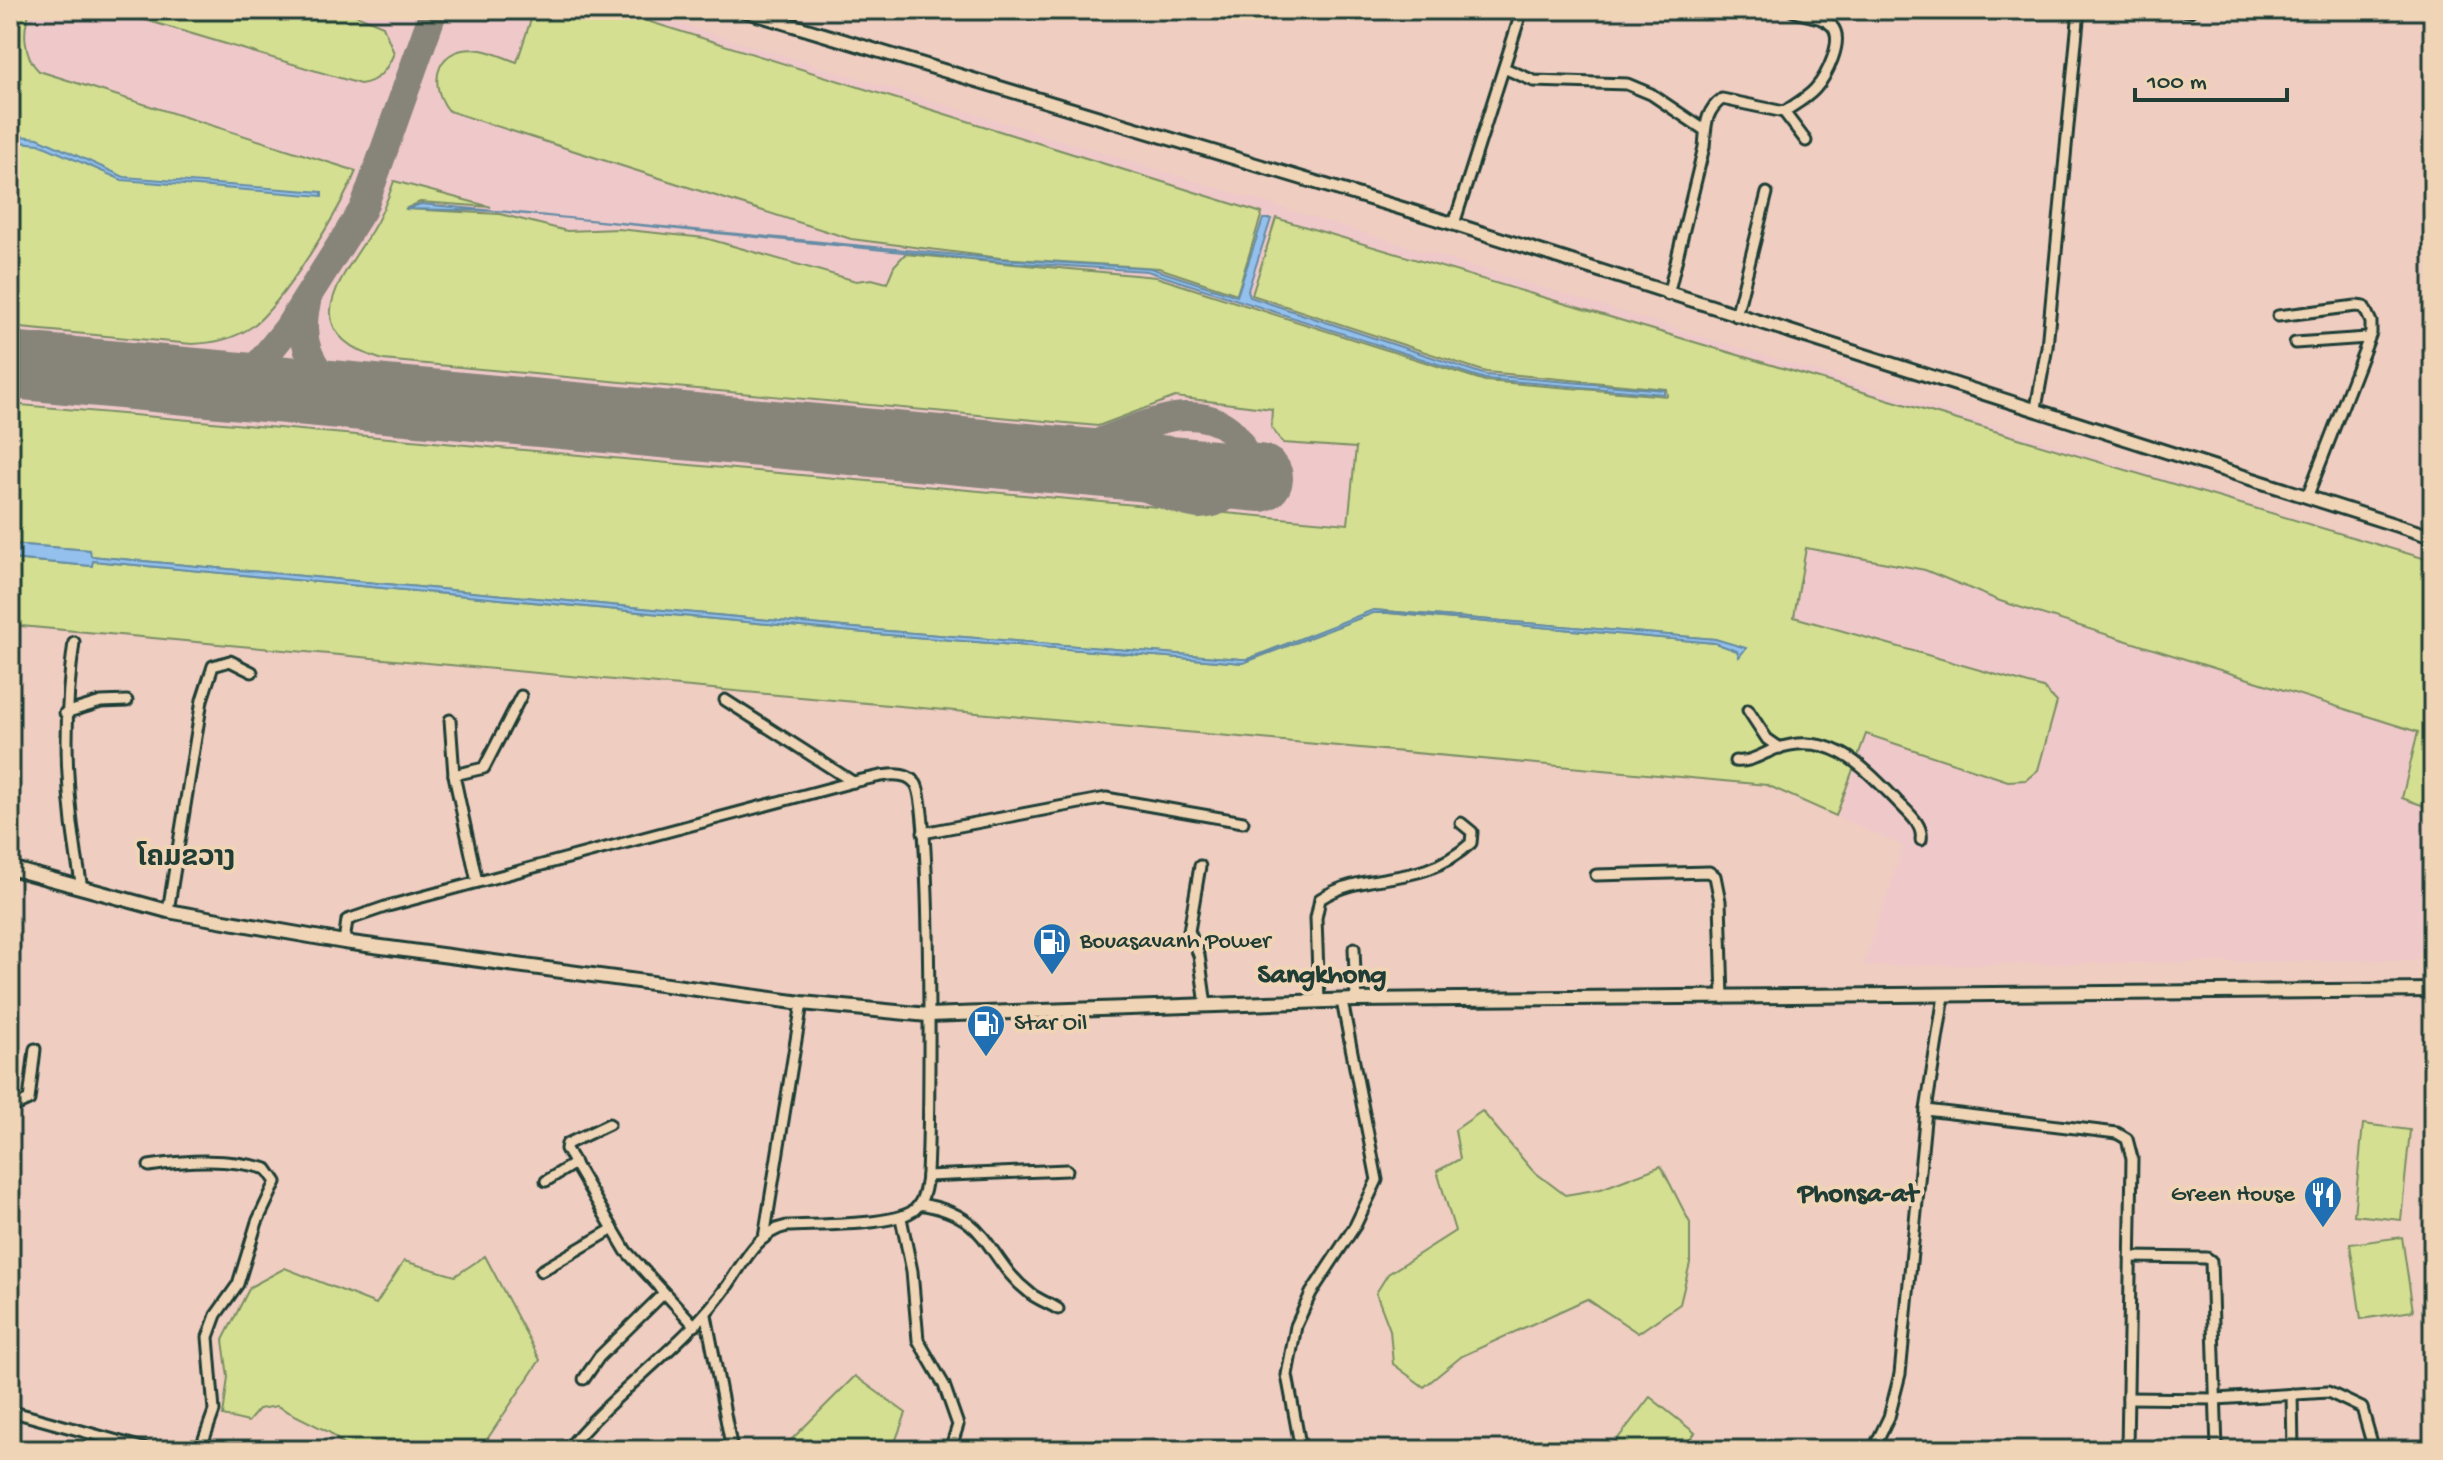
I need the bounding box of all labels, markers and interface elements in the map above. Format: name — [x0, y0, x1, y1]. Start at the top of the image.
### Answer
scale bar — [2135, 52, 2287, 102]
text: 100 m — [2146, 69, 2207, 98]
district label: ໂຄມຂວາງ — [136, 841, 235, 876]
fuel station icon: Bouasavanh Power — [1031, 921, 1073, 976]
place label: Bouasavanh Power — [1079, 928, 1273, 957]
district label: Sangkhong — [1257, 960, 1387, 993]
fuel station icon: Star Oil — [965, 1003, 1007, 1058]
place label: Star Oil — [1014, 1010, 1087, 1039]
restaurant icon: Green House — [2302, 1174, 2344, 1229]
district label: Phonsa-at — [1796, 1179, 1921, 1212]
place label: Green House — [2171, 1181, 2296, 1210]

